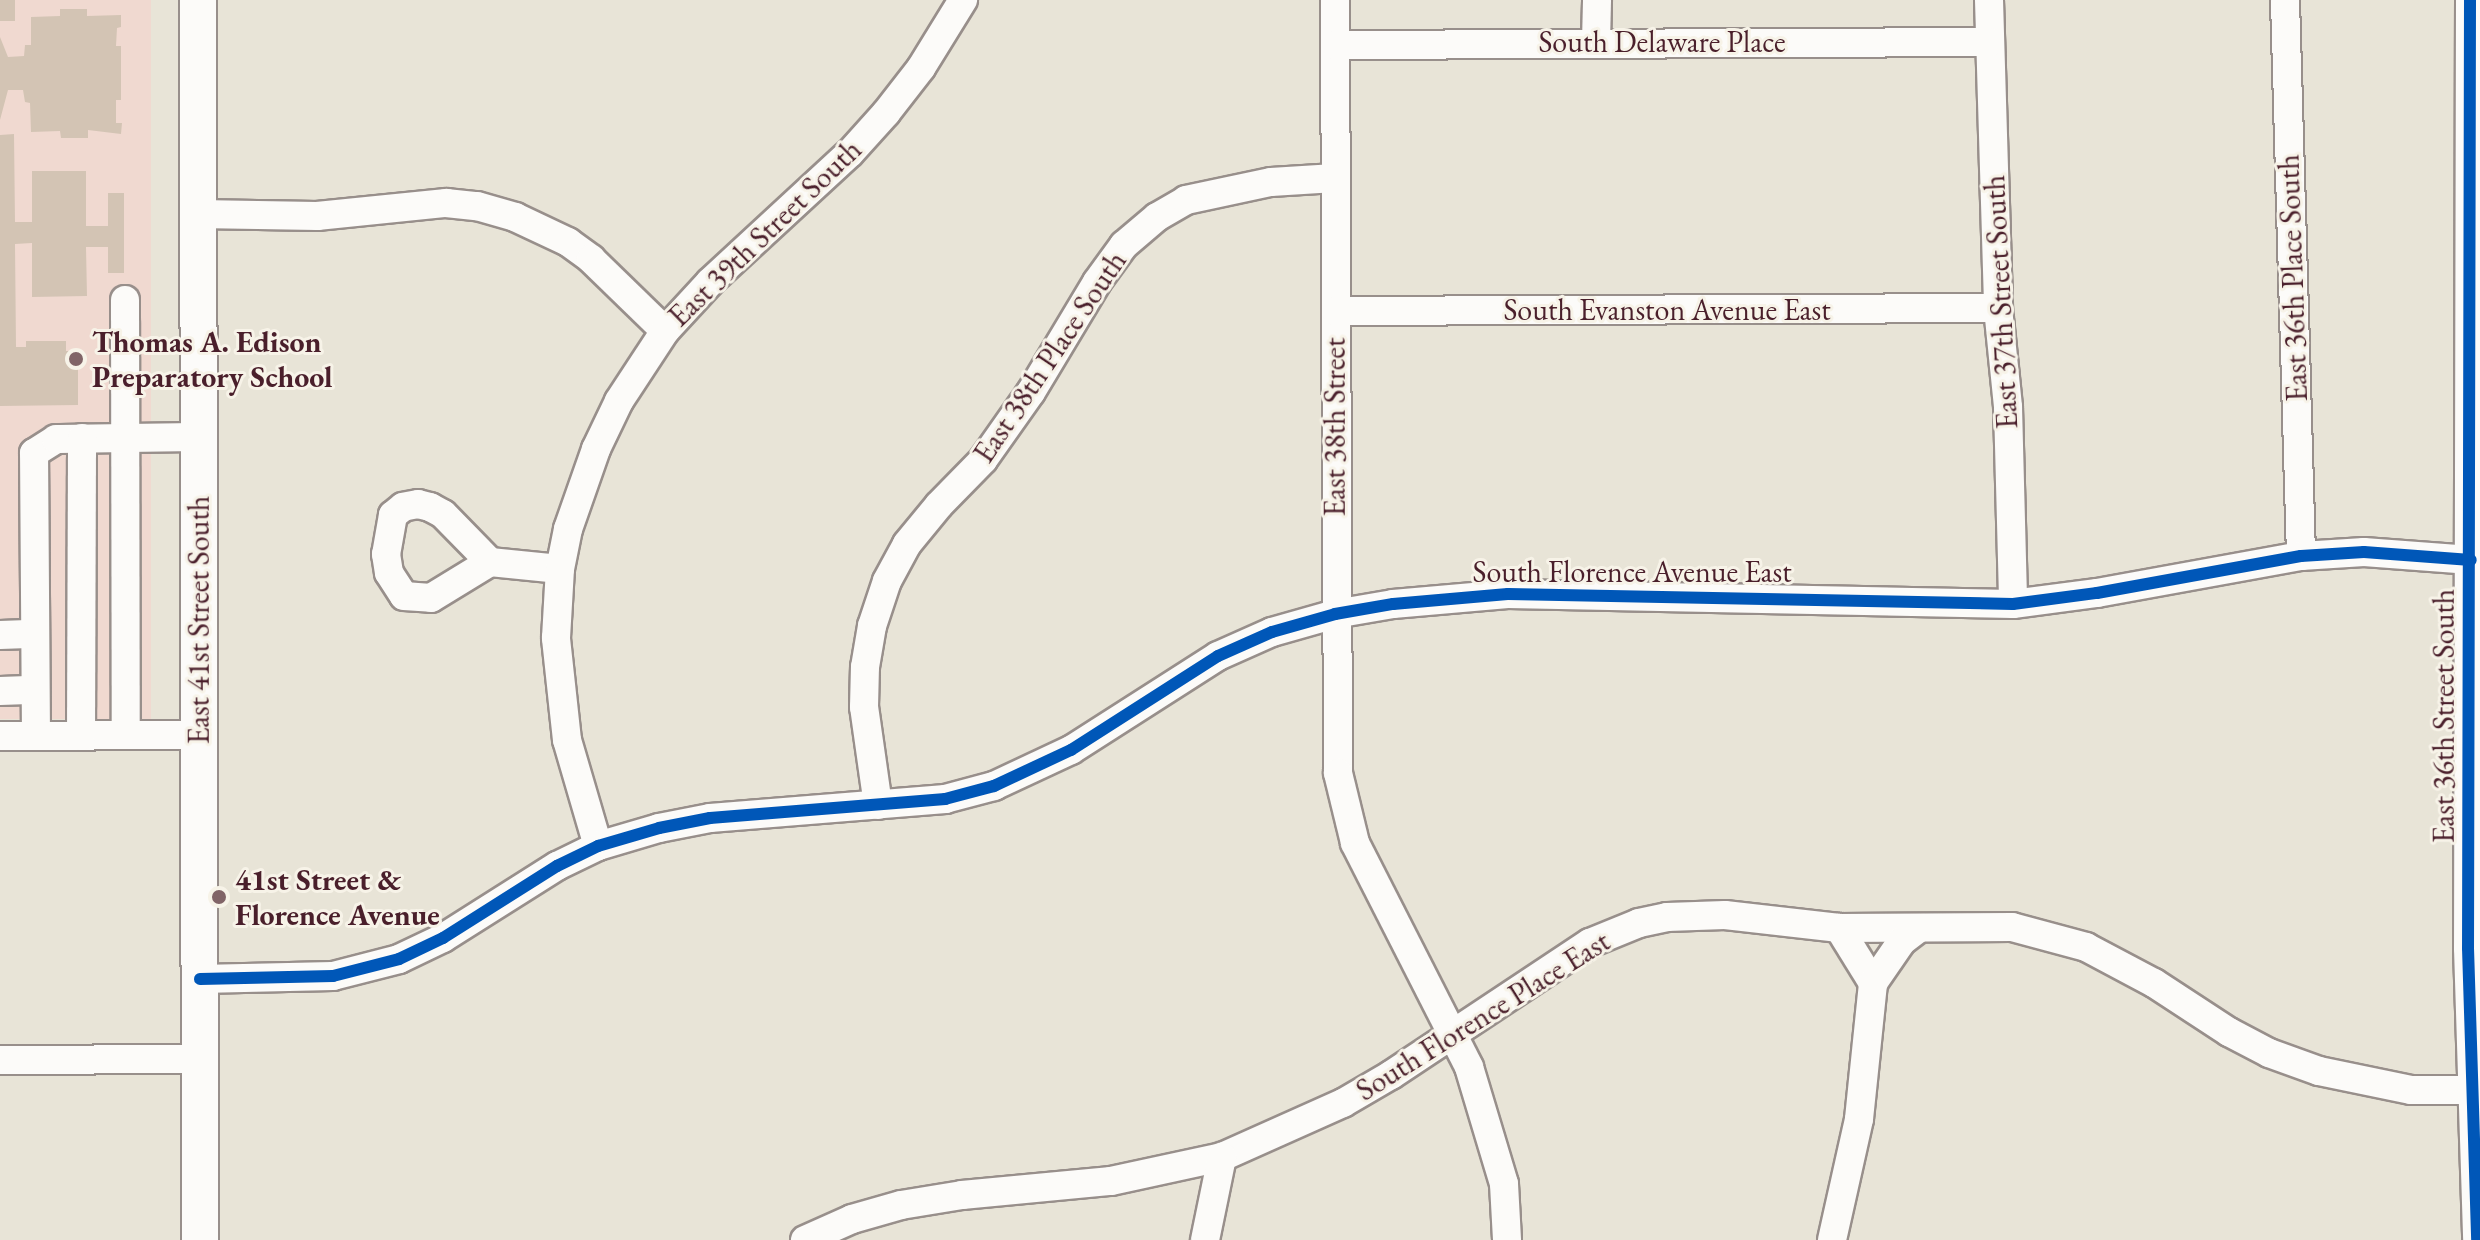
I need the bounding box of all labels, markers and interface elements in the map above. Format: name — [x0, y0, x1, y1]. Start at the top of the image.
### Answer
street label: South Delaware Place — [1538, 24, 1786, 60]
street label: East 39th Street South — [661, 132, 869, 334]
street label: East 36th Place South — [2271, 154, 2315, 402]
street label: East 37th Street South — [1976, 174, 2026, 430]
street label: East 38th Place South — [966, 244, 1134, 470]
street label: South Evanston Avenue East — [1503, 292, 1831, 328]
place label: Thomas A. Edison Preparatory School — [92, 324, 333, 394]
street label: East 38th Street — [1317, 338, 1353, 516]
marker: Thomas A. Edison Preparatory School — [67, 350, 85, 368]
street label: East 41st Street South — [181, 496, 217, 744]
street label: South Florence Avenue East — [1472, 554, 1792, 590]
street label: East 36th Street South — [2426, 589, 2462, 843]
place label: 41st Street & Florence Avenue — [235, 862, 440, 932]
marker: 41st Street & Florence Avenue — [210, 888, 228, 906]
street label: South Florence Place East — [1350, 923, 1616, 1109]

